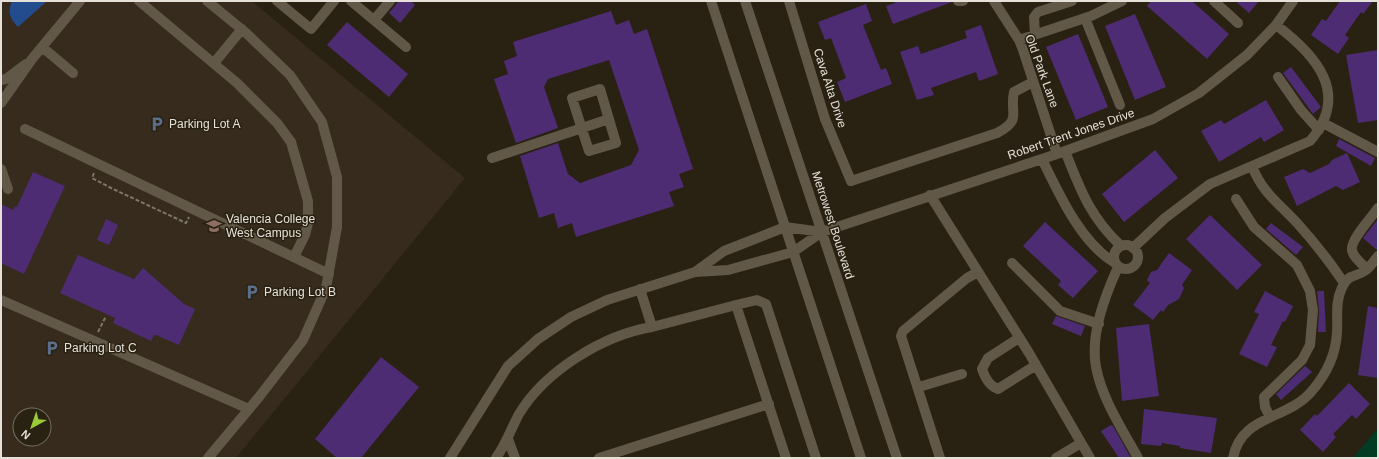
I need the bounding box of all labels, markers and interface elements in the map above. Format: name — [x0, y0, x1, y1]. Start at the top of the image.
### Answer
street label: Old Park Lane — [1022, 33, 1062, 110]
street label: Cava Alta Drive — [811, 47, 850, 130]
street label: Robert Trent Jones Drive — [1006, 106, 1137, 162]
parking icon: Parking Lot A — [148, 115, 166, 133]
place label: Parking Lot A — [169, 117, 240, 131]
street label: Metrowest Boulevard — [809, 169, 857, 281]
place label: Valencia College West Campus — [226, 212, 315, 240]
school or university icon: Valencia College West Campus — [205, 217, 223, 235]
parking icon: Parking Lot B — [243, 283, 261, 301]
place label: Parking Lot B — [264, 285, 336, 299]
parking icon: Parking Lot C — [43, 339, 61, 357]
place label: Parking Lot C — [64, 341, 137, 355]
north arrow — [12, 407, 52, 447]
text: N — [19, 427, 32, 442]

